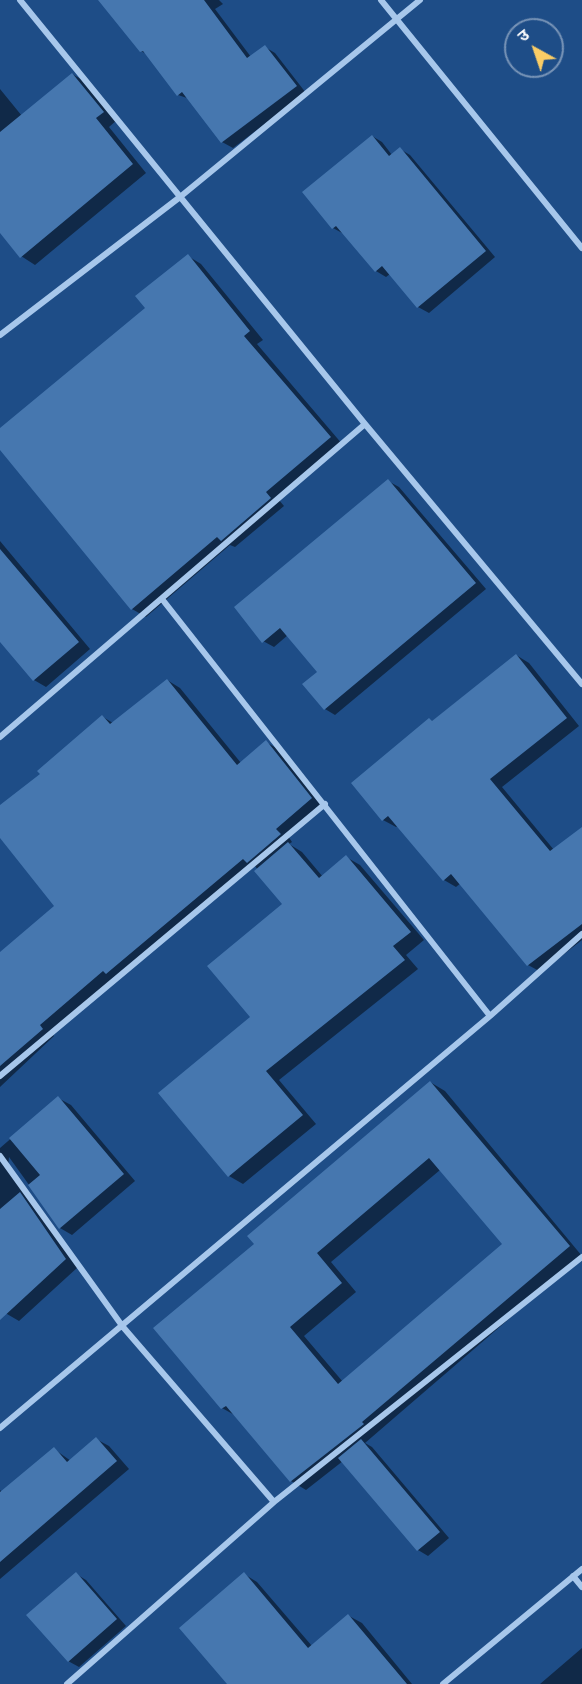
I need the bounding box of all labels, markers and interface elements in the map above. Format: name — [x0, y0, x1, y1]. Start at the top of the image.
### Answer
north arrow — [504, 18, 564, 78]
text: उ — [514, 25, 533, 46]

